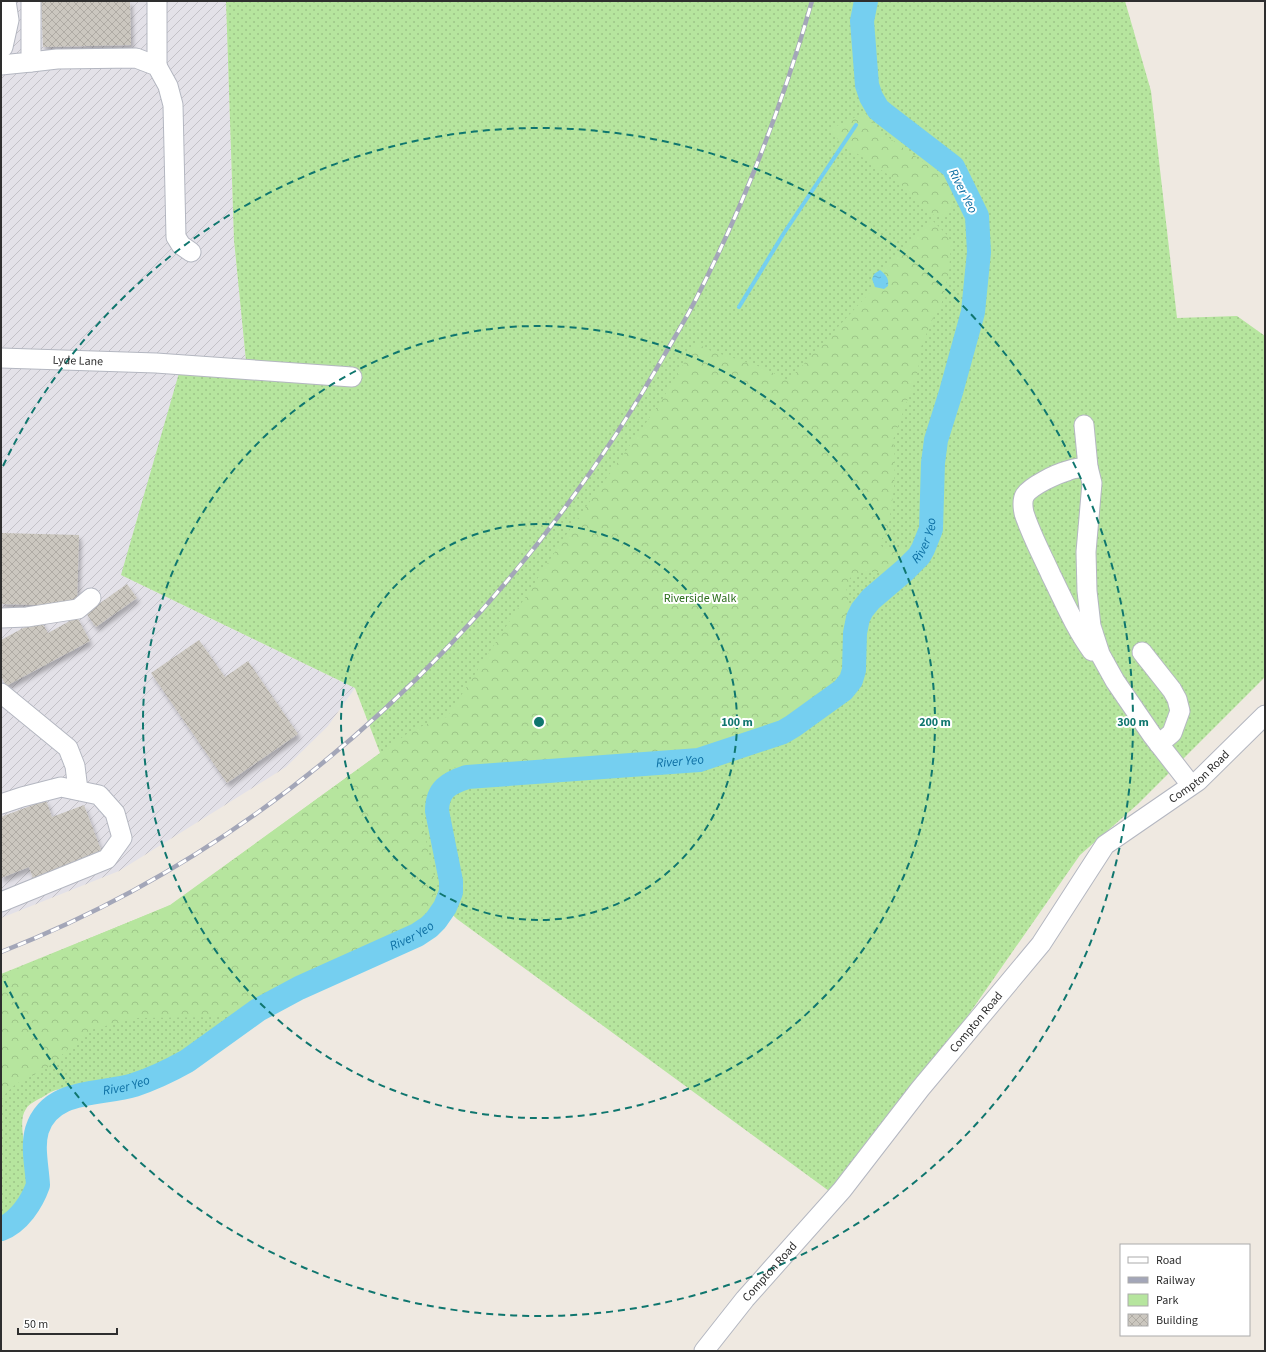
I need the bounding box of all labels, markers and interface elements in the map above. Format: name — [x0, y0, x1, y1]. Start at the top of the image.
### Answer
water label: River Yeo — [944, 166, 982, 217]
street label: Lyde Lane — [52, 351, 103, 370]
water label: River Yeo — [908, 517, 940, 567]
park label: Riverside Walk — [664, 590, 736, 607]
text: 100 m — [721, 714, 753, 731]
text: 200 m — [919, 714, 951, 731]
text: 300 m — [1117, 714, 1149, 731]
centre of rings — [532, 715, 546, 729]
street label: Compton Road — [1165, 746, 1233, 807]
water label: River Yeo — [655, 750, 707, 772]
water label: River Yeo — [387, 917, 439, 955]
street label: Compton Road — [945, 988, 1006, 1056]
water label: River Yeo — [102, 1071, 153, 1100]
street label: Compton Road — [738, 1238, 801, 1305]
legend — [1120, 1244, 1250, 1336]
text: Road — [1156, 1252, 1182, 1269]
text: Railway — [1156, 1272, 1195, 1289]
text: Park — [1156, 1292, 1178, 1309]
scale bar — [18, 1310, 117, 1336]
text: Building — [1156, 1312, 1198, 1329]
text: 50 m — [24, 1316, 48, 1333]

